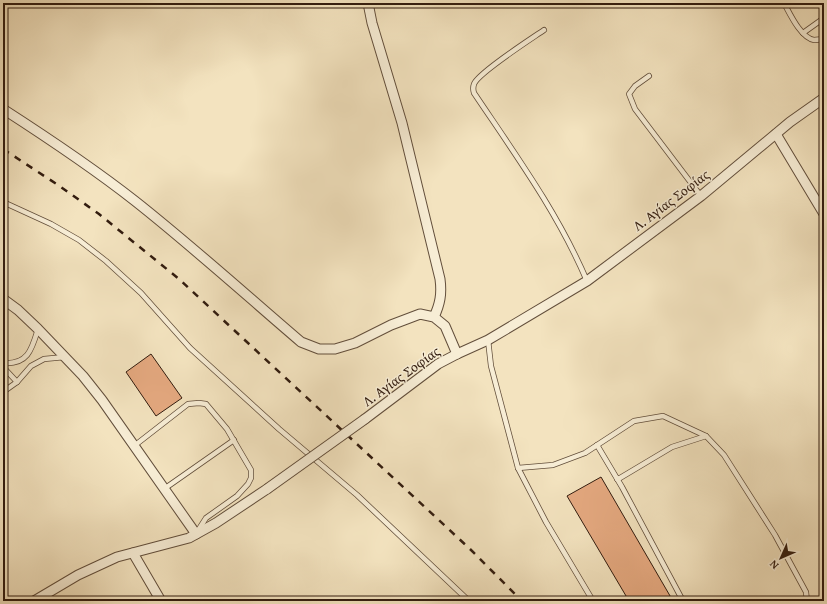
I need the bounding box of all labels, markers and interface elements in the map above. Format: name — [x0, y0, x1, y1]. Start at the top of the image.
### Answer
street label: Λ. Αγίας Σοφίας — [628, 164, 714, 236]
street label: Λ. Αγίας Σοφίας — [358, 341, 444, 411]
north arrow — [761, 538, 801, 578]
text: N — [765, 556, 782, 573]

